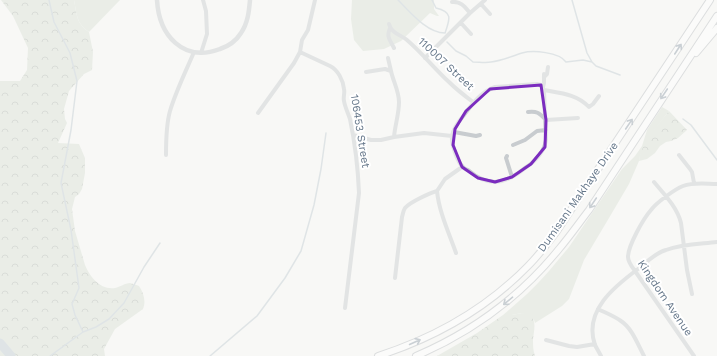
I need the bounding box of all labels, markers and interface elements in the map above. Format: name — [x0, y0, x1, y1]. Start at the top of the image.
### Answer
street label: 110007 Street — [415, 35, 477, 93]
one-way arrow — [674, 44, 682, 55]
one-way arrow — [660, 89, 668, 100]
street label: 106453 Street — [348, 93, 372, 169]
one-way arrow — [625, 119, 633, 130]
street label: Dumisani Makhaye Drive — [535, 140, 621, 254]
one-way arrow — [589, 197, 597, 208]
street label: Kingdom Avenue — [635, 257, 695, 339]
one-way arrow — [502, 296, 513, 305]
one-way arrow — [408, 338, 420, 345]

